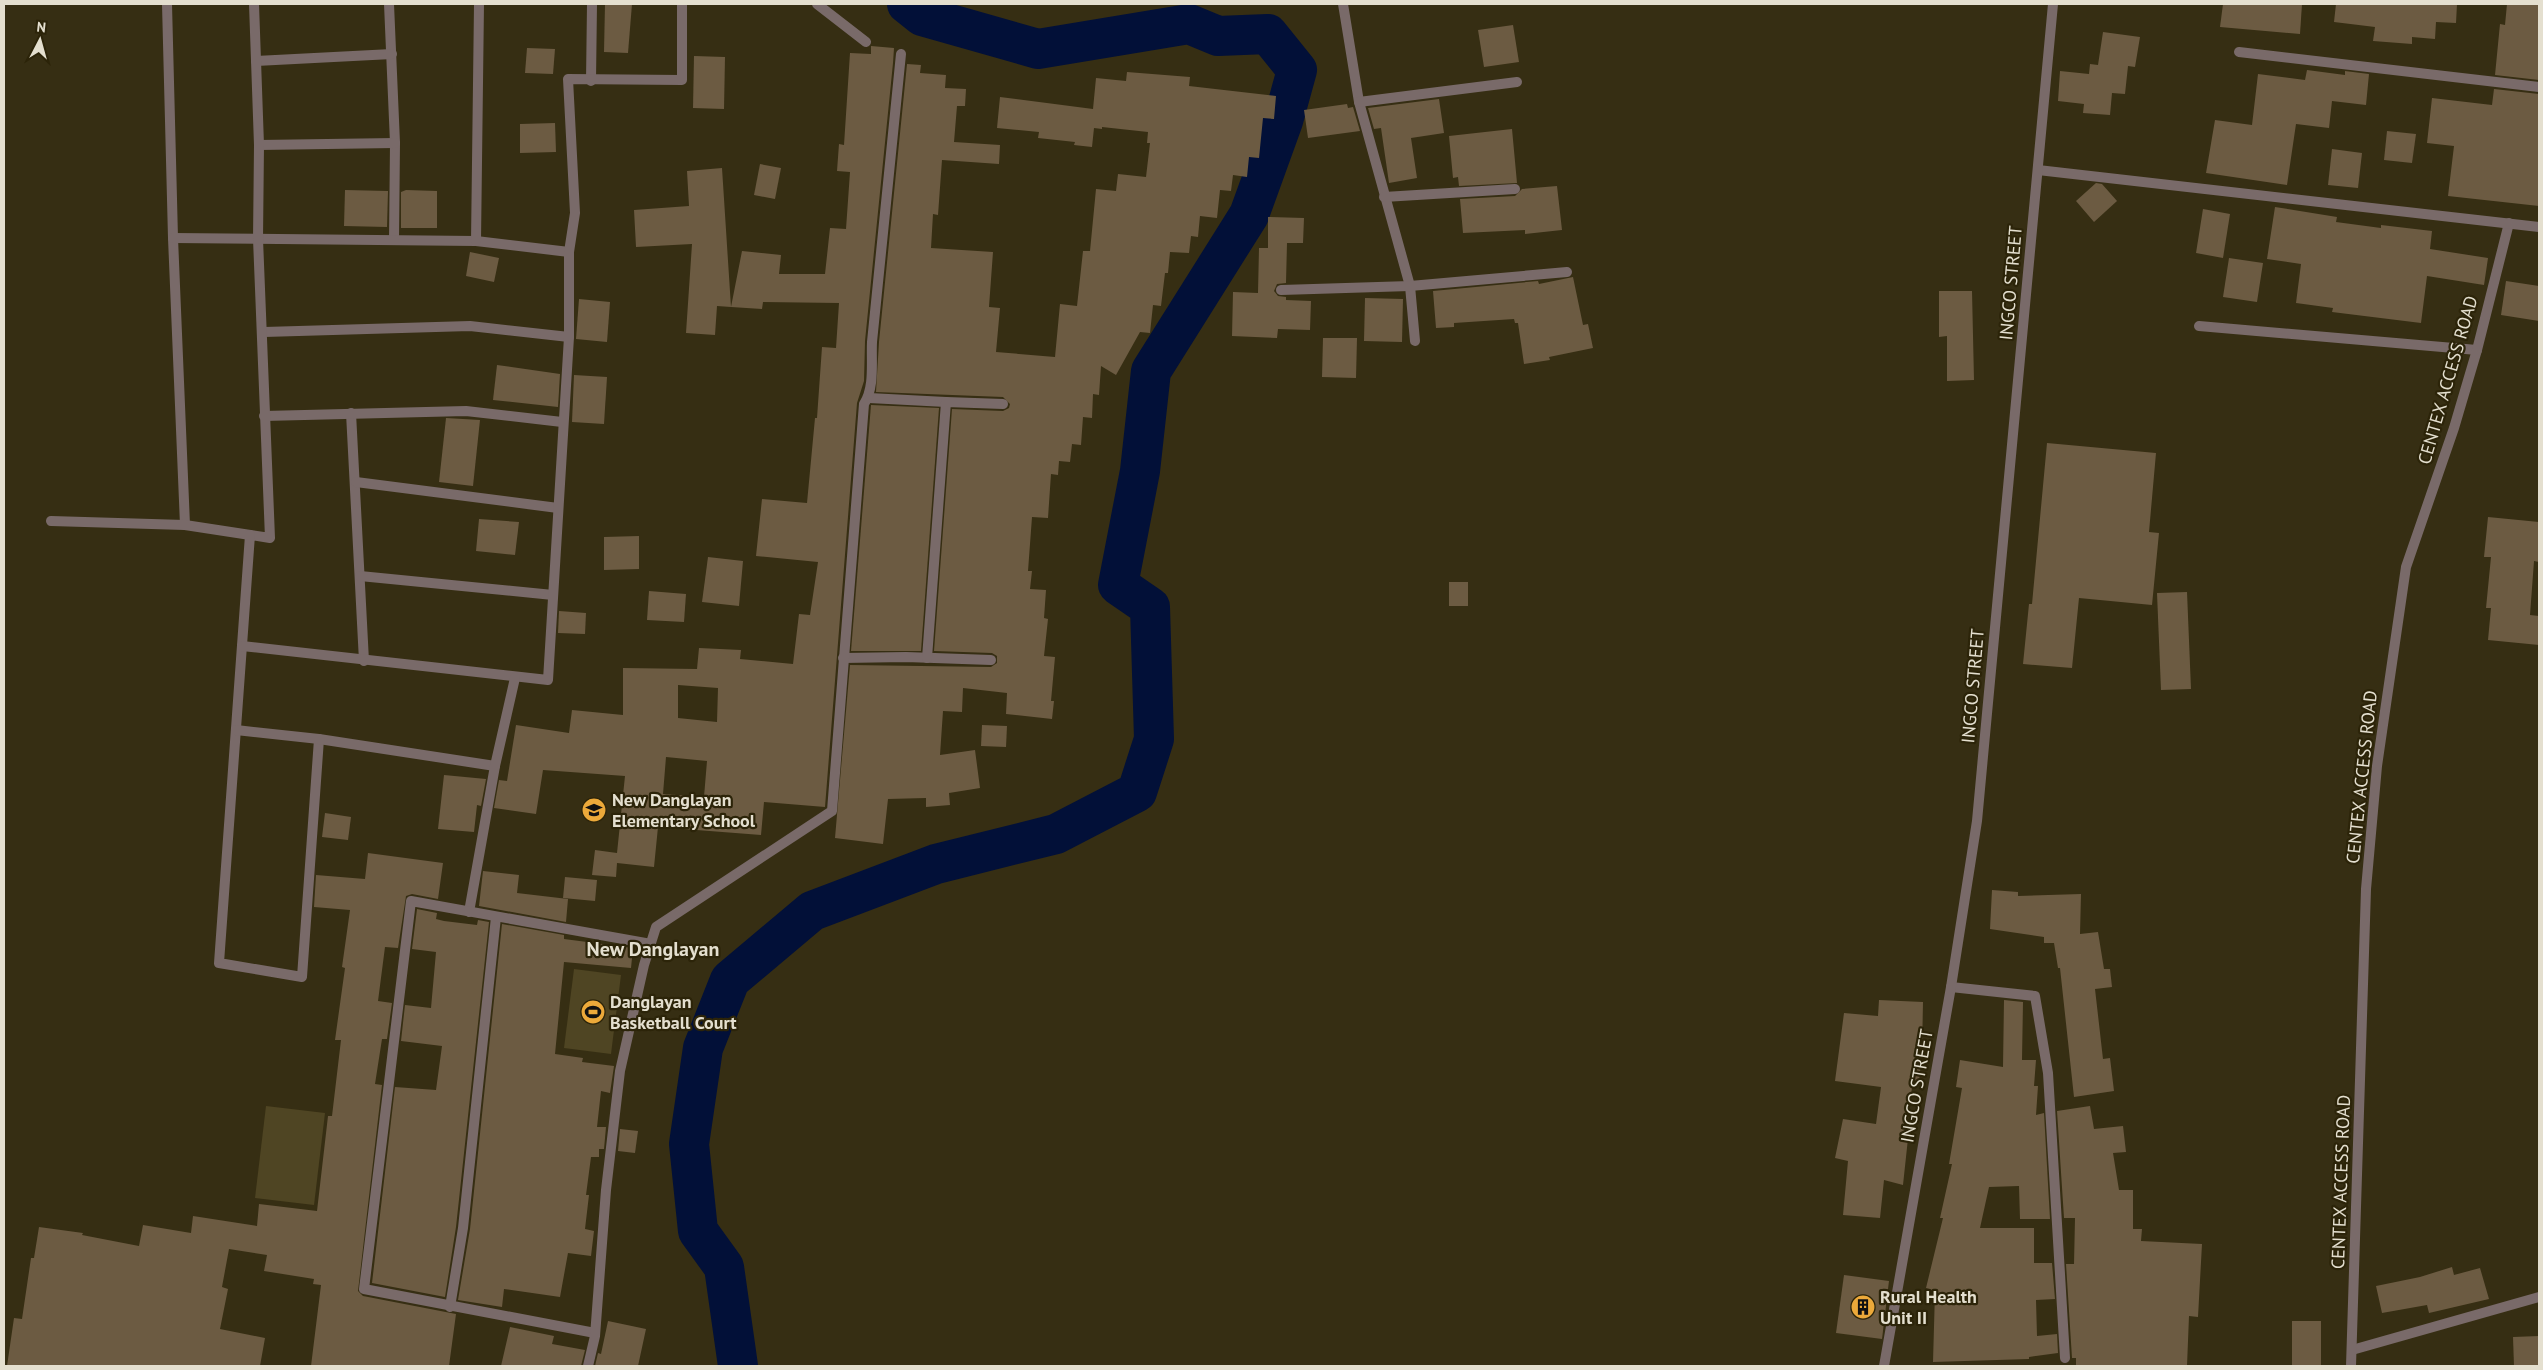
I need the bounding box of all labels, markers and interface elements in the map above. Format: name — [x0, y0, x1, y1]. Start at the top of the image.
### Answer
north arrow — [15, 15, 65, 65]
text: N — [36, 18, 47, 37]
street label: INGCO STREET — [1994, 225, 2027, 341]
street label: CENTEX ACCESS ROAD — [2412, 293, 2483, 467]
street label: INGCO STREET — [1956, 628, 1989, 744]
street label: CENTEX ACCESS ROAD — [2341, 689, 2382, 865]
place label: New Danglayan Elementary School — [612, 788, 756, 832]
school or university icon: New Danglayan Elementary School — [581, 797, 607, 823]
district label: New Danglayan — [587, 936, 719, 962]
place label: Danglayan Basketball Court — [610, 990, 737, 1034]
sports icon: Danglayan Basketball Court — [580, 999, 606, 1025]
street label: INGCO STREET — [1895, 1027, 1938, 1144]
street label: CENTEX ACCESS ROAD — [2326, 1094, 2355, 1269]
place label: Rural Health Unit II — [1880, 1285, 1977, 1329]
building icon: Rural Health Unit II — [1850, 1294, 1876, 1320]

